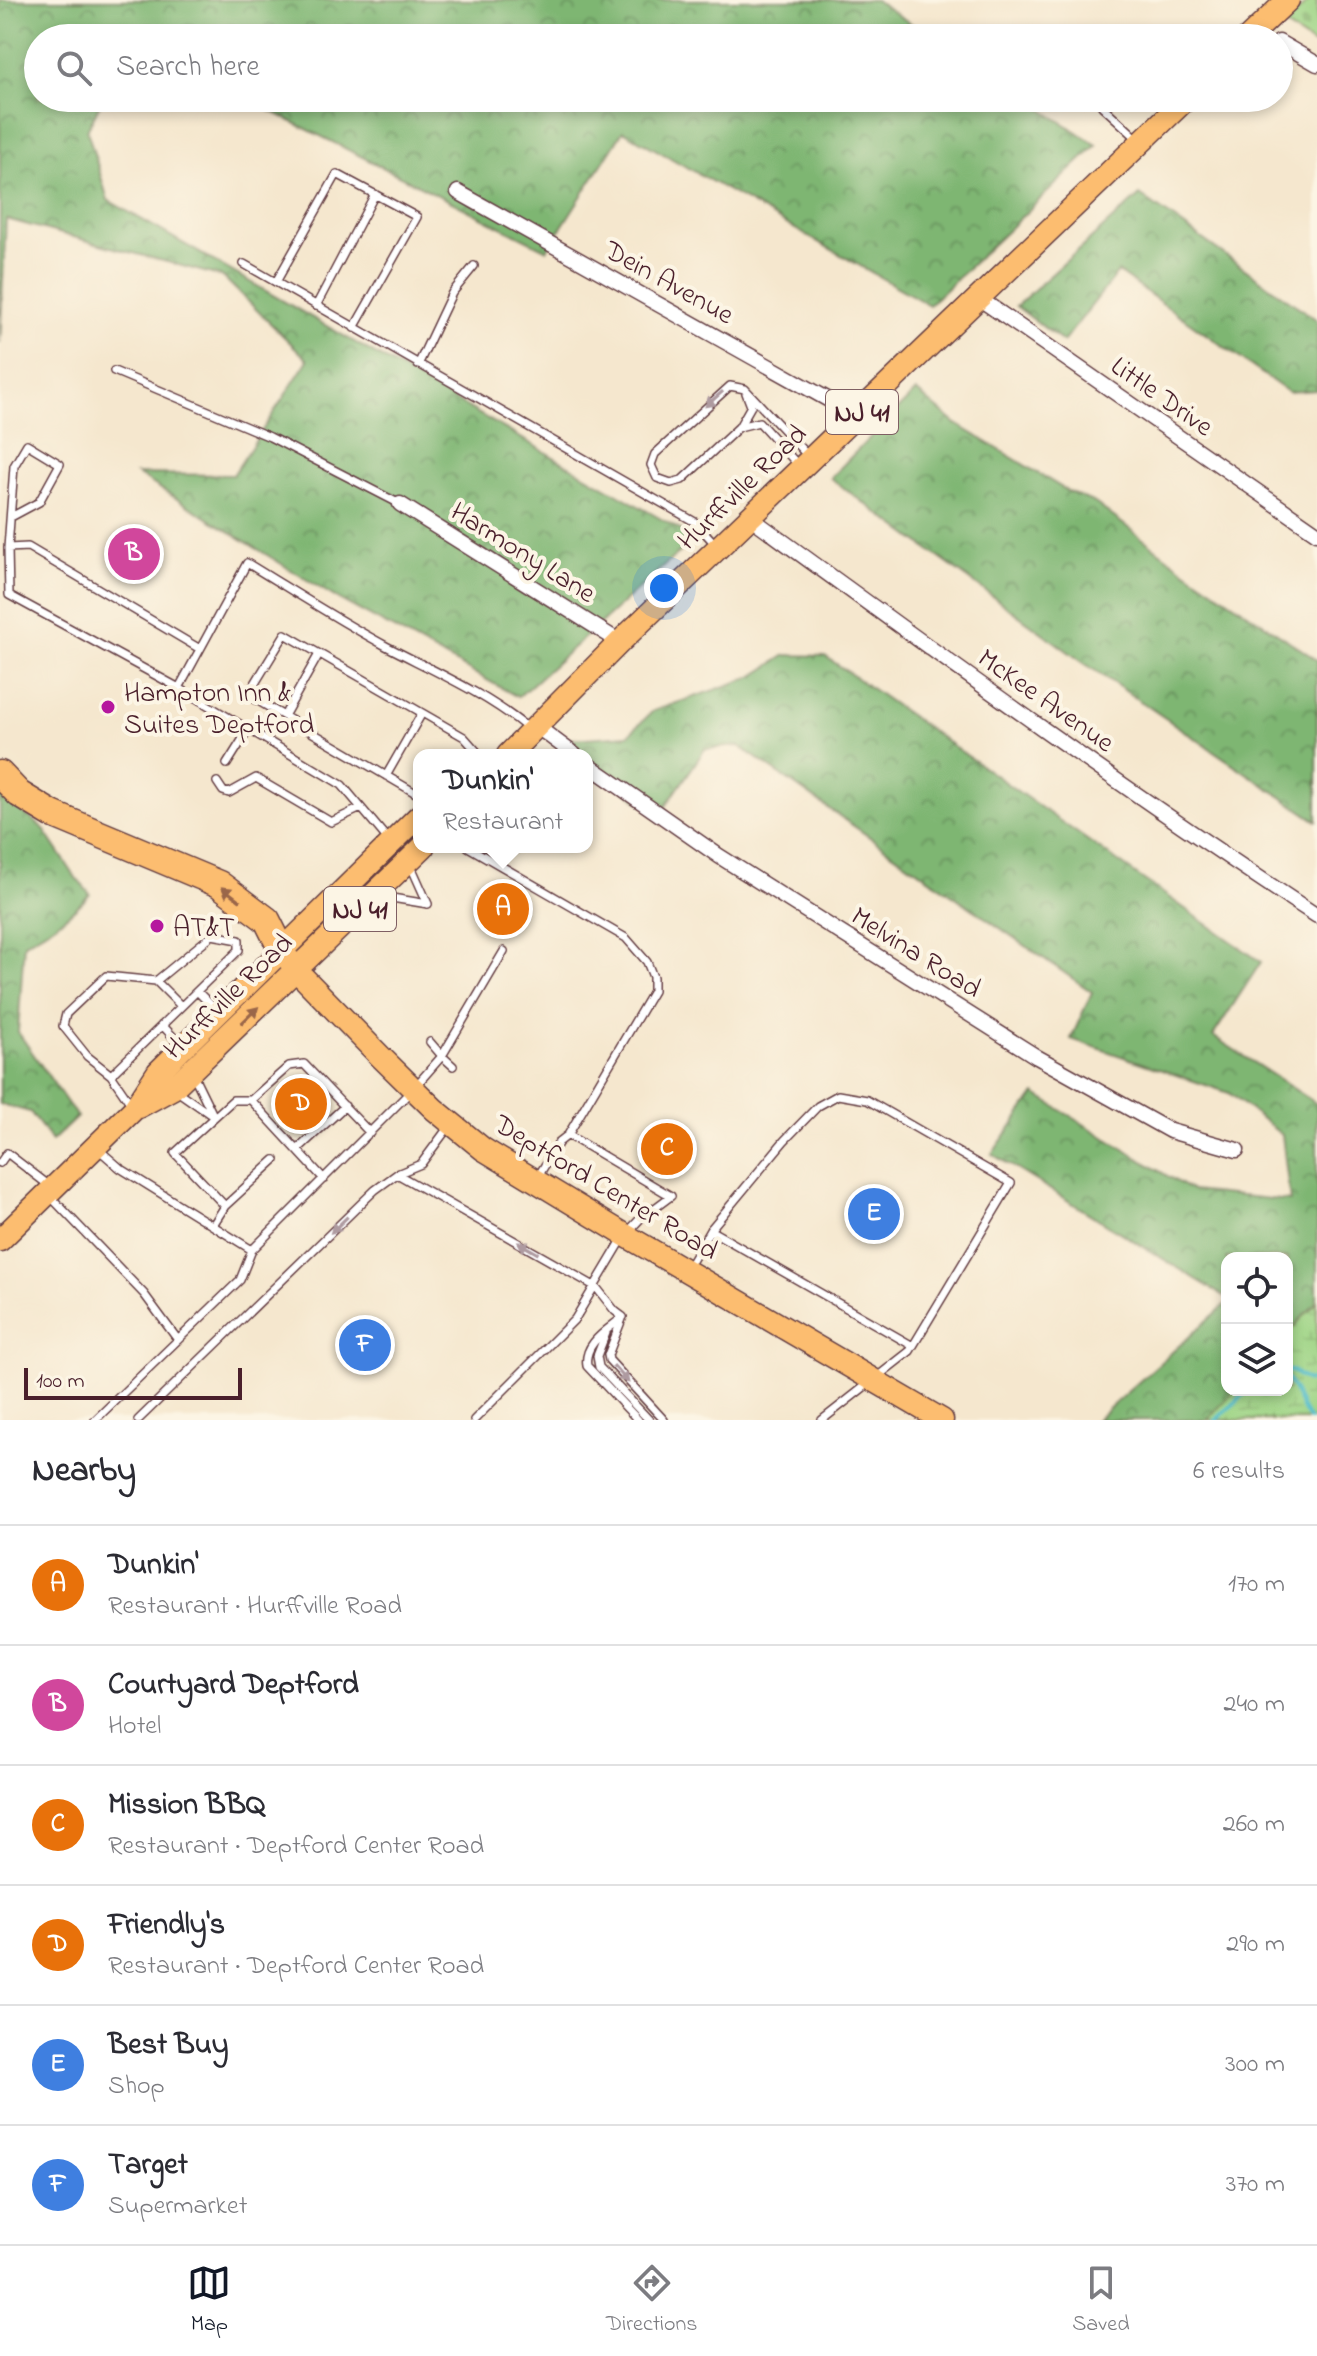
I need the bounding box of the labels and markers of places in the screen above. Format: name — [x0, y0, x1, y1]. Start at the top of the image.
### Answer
pin: B — [108, 524, 160, 584]
place label: Hampton Inn & Suites Deptford — [124, 674, 314, 747]
marker: Hampton Inn & Suites Deptford — [99, 698, 117, 716]
pin: A — [477, 879, 529, 939]
place label: AT&T — [173, 909, 235, 950]
marker: AT&T — [148, 917, 166, 935]
pin: D — [275, 1074, 327, 1134]
pin: C — [641, 1119, 693, 1179]
pin: E — [848, 1184, 900, 1244]
pin: F — [339, 1315, 391, 1375]

